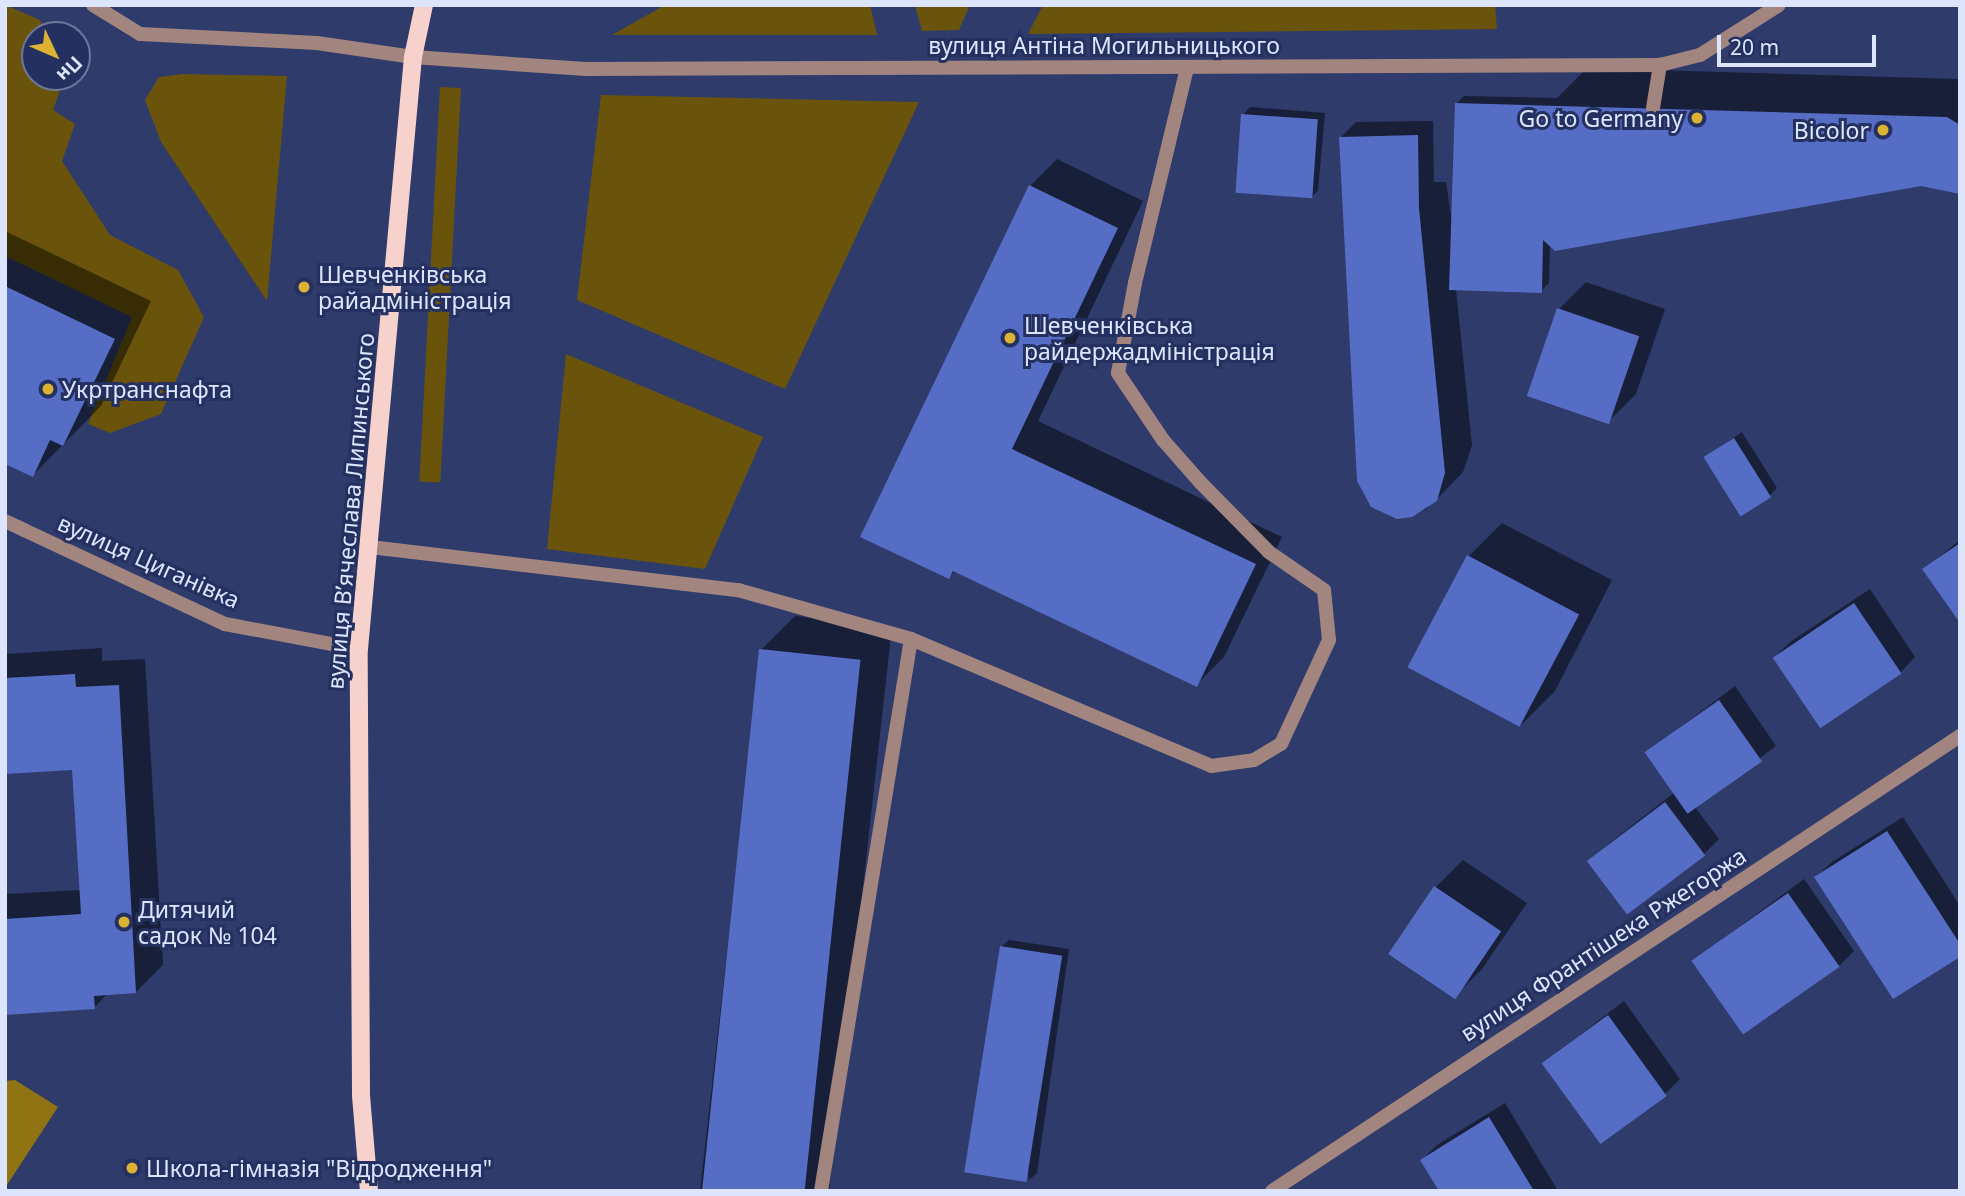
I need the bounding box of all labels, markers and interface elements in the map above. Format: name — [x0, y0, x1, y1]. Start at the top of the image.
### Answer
north arrow — [21, 21, 91, 91]
scale bar — [1720, 21, 1879, 65]
street label: вулиця Антіна Могильницького — [928, 31, 1280, 59]
text: 20 m — [1730, 33, 1779, 61]
text: Пн — [51, 50, 88, 88]
place label: Go to Germany — [1519, 104, 1683, 132]
marker: Go to Germany — [1689, 110, 1705, 126]
place label: Bicolor — [1794, 116, 1869, 144]
marker: Bicolor — [1875, 122, 1891, 138]
place label: Шевченківська райадміністрація — [318, 260, 512, 314]
marker: Шевченківська райадміністрація — [296, 279, 312, 295]
place label: Шевченківська райдержадміністрація — [1024, 311, 1275, 365]
marker: Шевченківська райдержадміністрація — [1002, 330, 1018, 346]
street label: вулиця Вʼячеслава Липинського — [321, 332, 379, 690]
place label: Укртранснафта — [62, 375, 232, 403]
marker: Укртранснафта — [40, 381, 56, 397]
street label: вулиця Циганівка — [54, 509, 244, 613]
street label: вулиця Франтішека Ржегоржа — [1455, 841, 1751, 1047]
place label: Дитячий садок № 104 — [138, 895, 277, 949]
marker: Дитячий садок № 104 — [116, 914, 132, 930]
place label: Школа-гімназія "Відродження" — [146, 1154, 492, 1182]
marker: Школа-гімназія "Відродження" — [124, 1160, 140, 1176]

